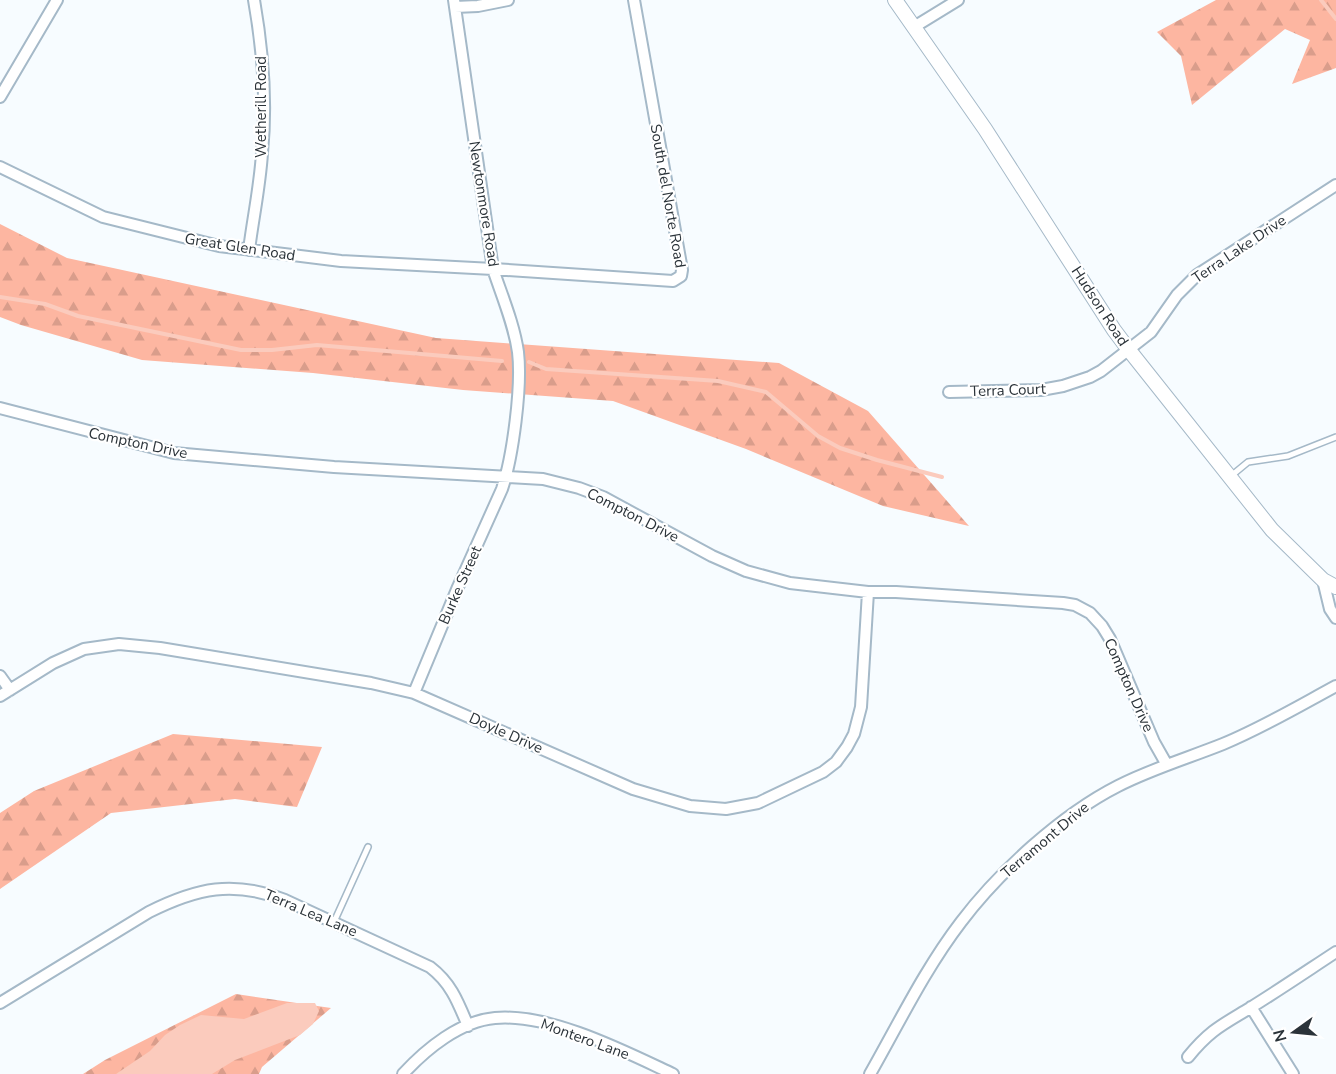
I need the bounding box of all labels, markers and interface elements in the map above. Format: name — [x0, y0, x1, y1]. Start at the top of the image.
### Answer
street label: Wetherill Road — [251, 56, 271, 158]
street label: South del Norte Road — [645, 122, 691, 270]
street label: Newtonmore Road — [464, 140, 504, 268]
street label: Terra Lake Drive — [1188, 210, 1290, 288]
street label: Great Glen Road — [183, 228, 297, 266]
street label: Hudson Road — [1067, 262, 1133, 350]
street label: Terra Court — [970, 379, 1047, 401]
street label: Compton Drive — [87, 423, 189, 463]
street label: Compton Drive — [584, 483, 683, 547]
street label: Burke Street — [434, 542, 487, 627]
street label: Compton Drive — [1099, 635, 1159, 735]
street label: Doyle Drive — [466, 708, 546, 758]
street label: Terramont Drive — [997, 797, 1093, 883]
street label: Terra Lea Lane — [262, 884, 360, 942]
north arrow — [1264, 1002, 1324, 1062]
street label: Montero Lane — [538, 1014, 632, 1064]
text: N — [1268, 1027, 1293, 1044]

